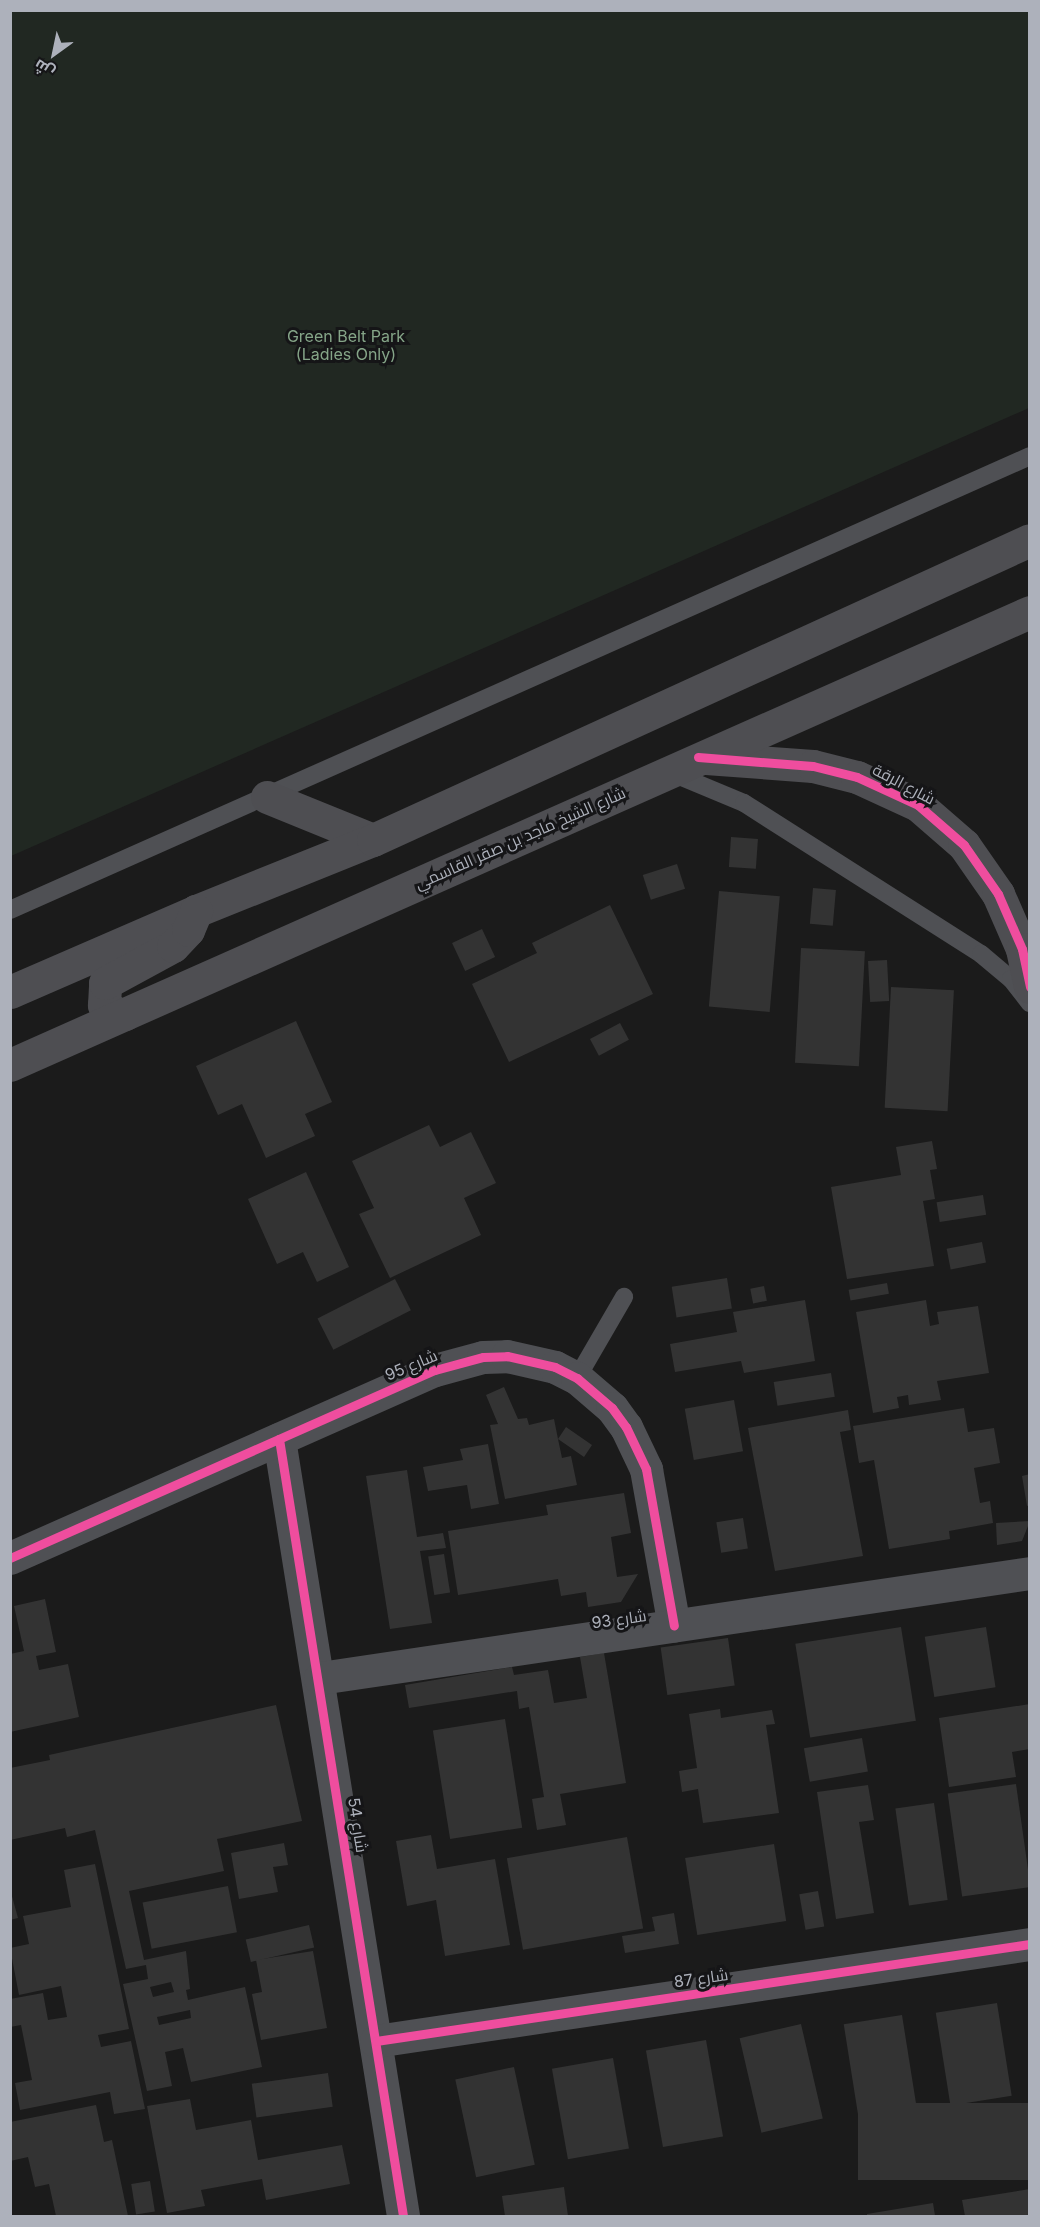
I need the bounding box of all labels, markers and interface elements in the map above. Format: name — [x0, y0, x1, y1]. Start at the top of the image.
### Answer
north arrow — [24, 24, 84, 84]
text: ش — [30, 55, 58, 83]
park label: Green Belt Park (Ladies Only) — [287, 326, 405, 364]
street label: شارع الرقة — [869, 760, 939, 808]
street label: شارع الشيخ ماجد بن صقر القاسمي — [412, 783, 628, 893]
street label: شارع 95 — [382, 1345, 440, 1385]
street label: شارع 93 — [590, 1606, 648, 1632]
street label: شارع 54 — [344, 1796, 372, 1854]
street label: شارع 87 — [673, 1965, 729, 1991]

